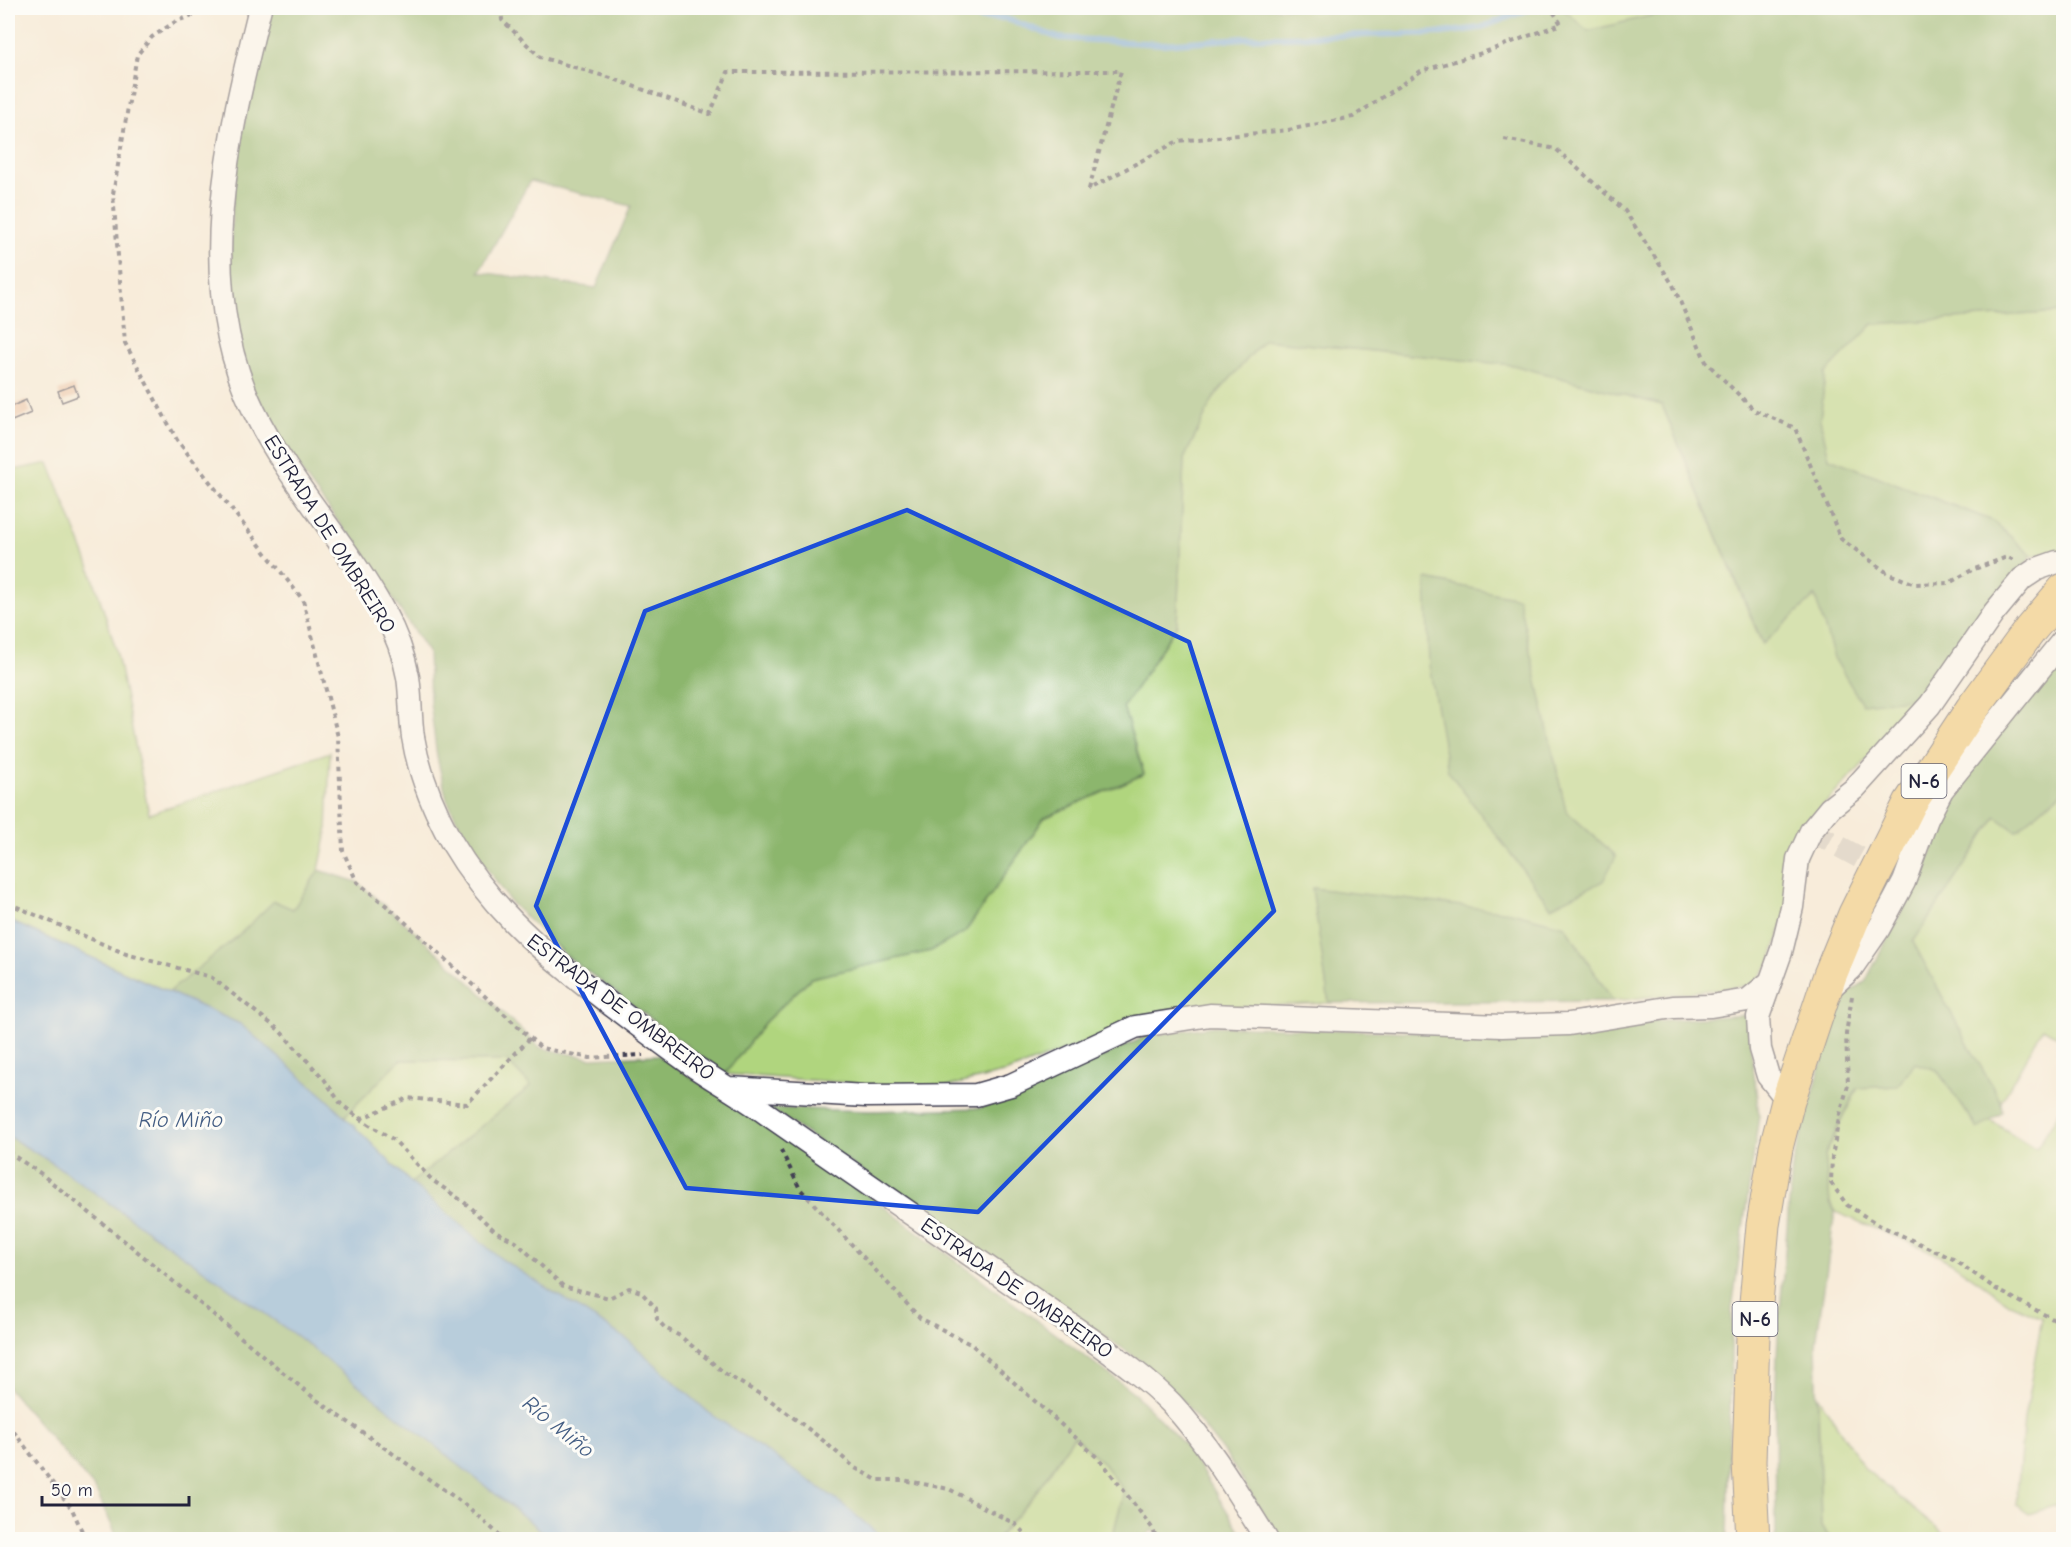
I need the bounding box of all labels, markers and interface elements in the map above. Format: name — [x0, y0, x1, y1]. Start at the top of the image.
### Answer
street label: ESTRADA DE OMBREIRO — [259, 431, 401, 637]
road number: N-6 — [1902, 764, 1946, 798]
street label: ESTRADA DE OMBREIRO — [522, 929, 720, 1085]
water label: Río Miño — [139, 1107, 223, 1133]
street label: ESTRADA DE OMBREIRO — [916, 1213, 1118, 1363]
road number: N-6 — [1732, 1302, 1778, 1336]
water label: Río Miño — [517, 1390, 599, 1463]
scale bar — [42, 1469, 189, 1507]
text: 50 m — [51, 1480, 93, 1501]

